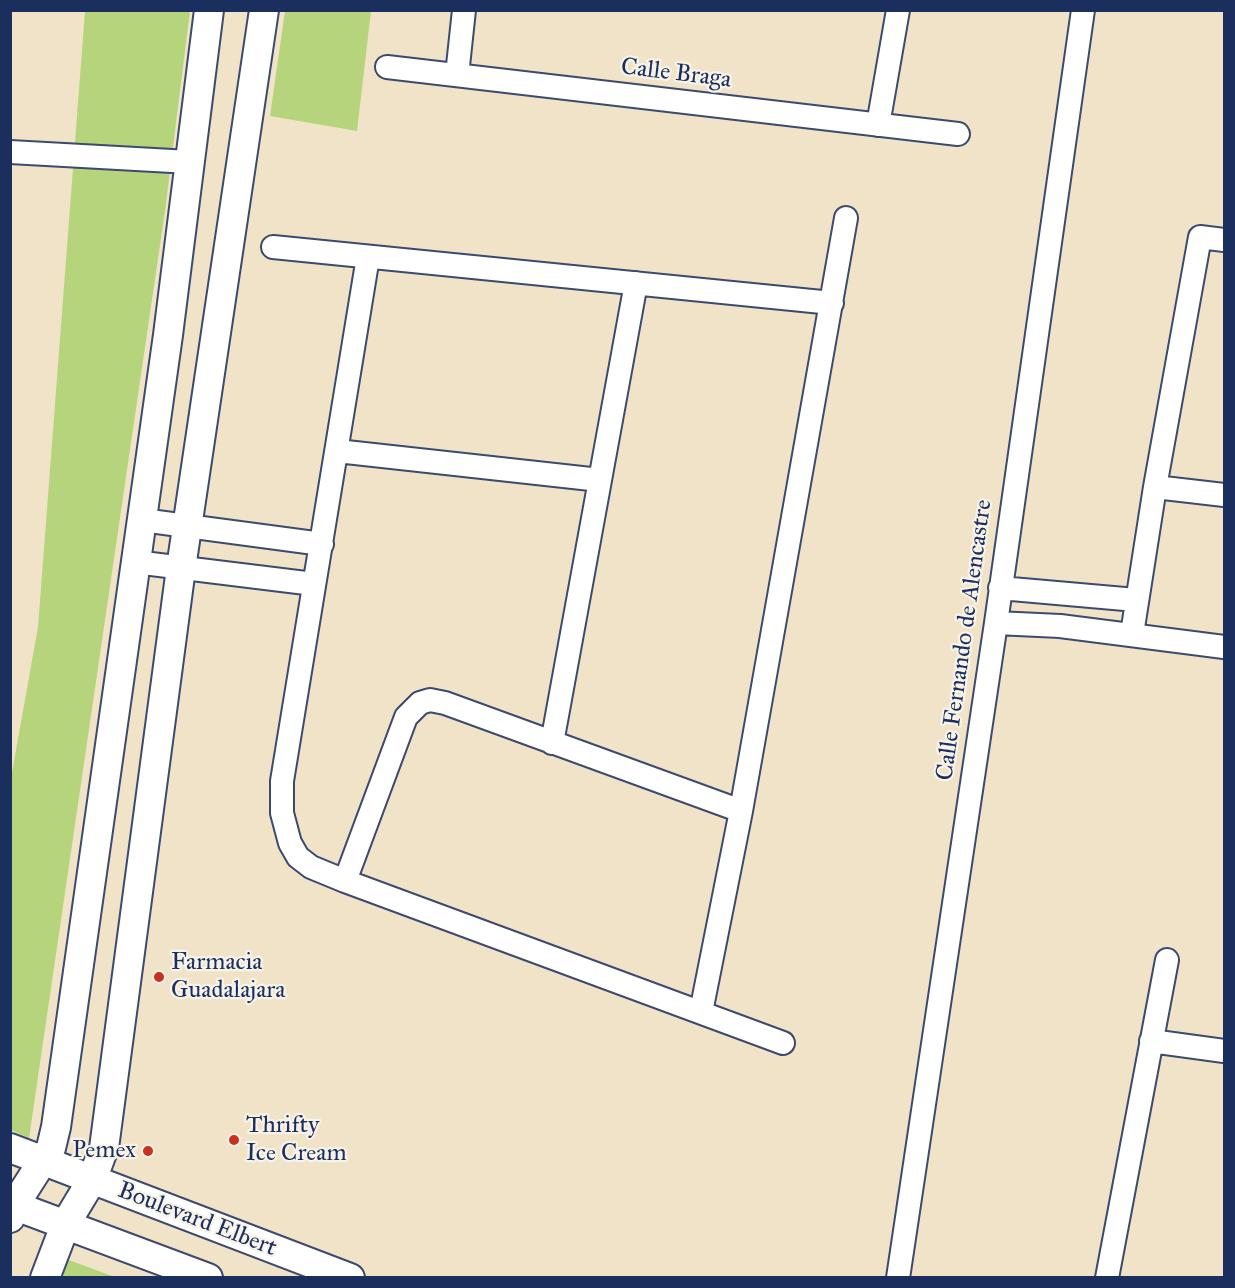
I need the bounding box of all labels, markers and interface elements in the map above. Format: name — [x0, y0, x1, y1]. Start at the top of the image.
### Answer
street label: Calle Braga — [619, 53, 733, 95]
street label: Calle Fernando de Alencastre — [931, 498, 999, 782]
place label: Farmacia Guadalajara — [171, 949, 285, 1005]
marker: Farmacia Guadalajara — [152, 970, 166, 984]
place label: Thrifty Ice Cream — [246, 1112, 347, 1168]
marker: Thrifty Ice Cream — [227, 1133, 241, 1147]
place label: Pemex — [72, 1137, 136, 1165]
marker: Pemex — [141, 1144, 155, 1158]
street label: Boulevard Elbert — [114, 1176, 280, 1264]

